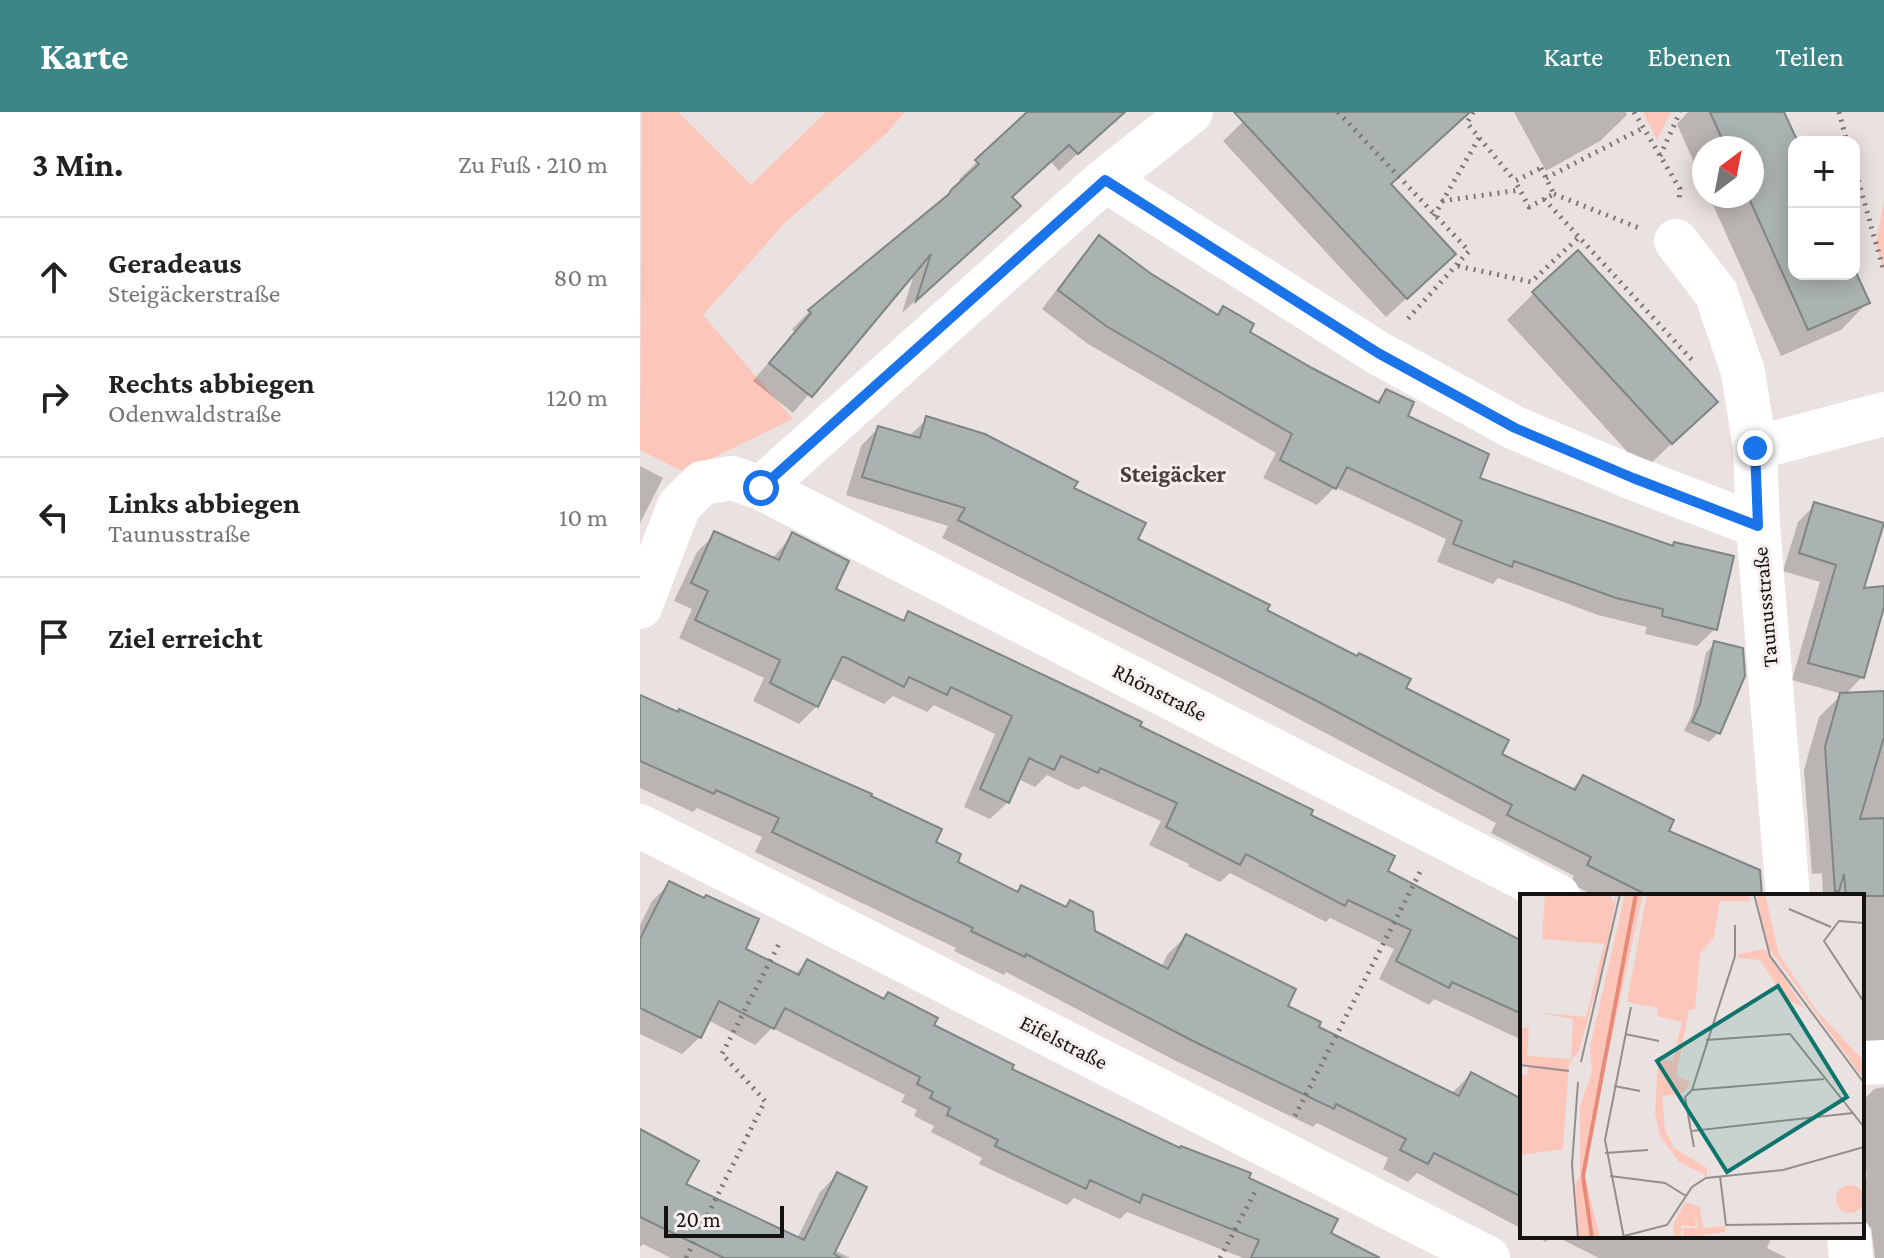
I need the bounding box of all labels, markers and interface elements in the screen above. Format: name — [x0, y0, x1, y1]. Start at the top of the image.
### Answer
text: Karte — [40, 35, 129, 77]
text: Karte — [1543, 41, 1603, 72]
text: Ebenen — [1647, 41, 1732, 72]
text: Teilen — [1776, 41, 1844, 72]
north arrow — [1692, 136, 1764, 208]
map controls — [1788, 136, 1860, 280]
button: + — [1788, 136, 1860, 208]
text: 3 Min. — [32, 146, 124, 183]
text: Zu Fuß · 210 m — [458, 150, 608, 179]
button: − — [1788, 208, 1860, 280]
text: Geradeaus — [108, 246, 242, 279]
icon: ahead — [32, 255, 76, 299]
text: 80 m — [554, 263, 608, 292]
text: Steigäckerstraße — [108, 279, 280, 308]
text: Rechts abbiegen — [108, 366, 315, 399]
icon: right — [32, 375, 76, 419]
text: 120 m — [547, 383, 608, 412]
text: Odenwaldstraße — [108, 399, 281, 428]
route end — [1737, 430, 1773, 466]
district label: Steigäcker — [1120, 460, 1227, 487]
route start — [743, 470, 779, 506]
text: Links abbiegen — [108, 486, 300, 519]
icon: left — [32, 495, 76, 539]
text: 10 m — [559, 503, 608, 532]
text: Taunusstraße — [108, 519, 251, 548]
street label: Taunusstraße — [1747, 546, 1783, 668]
icon: arrive — [32, 615, 76, 659]
text: Ziel erreicht — [108, 621, 263, 654]
street label: Rhönstraße — [1109, 658, 1211, 726]
inset map — [1520, 894, 1864, 1238]
street label: Eifelstraße — [1016, 1009, 1112, 1075]
scale bar — [664, 1202, 784, 1238]
text: 20 m — [676, 1207, 721, 1232]

